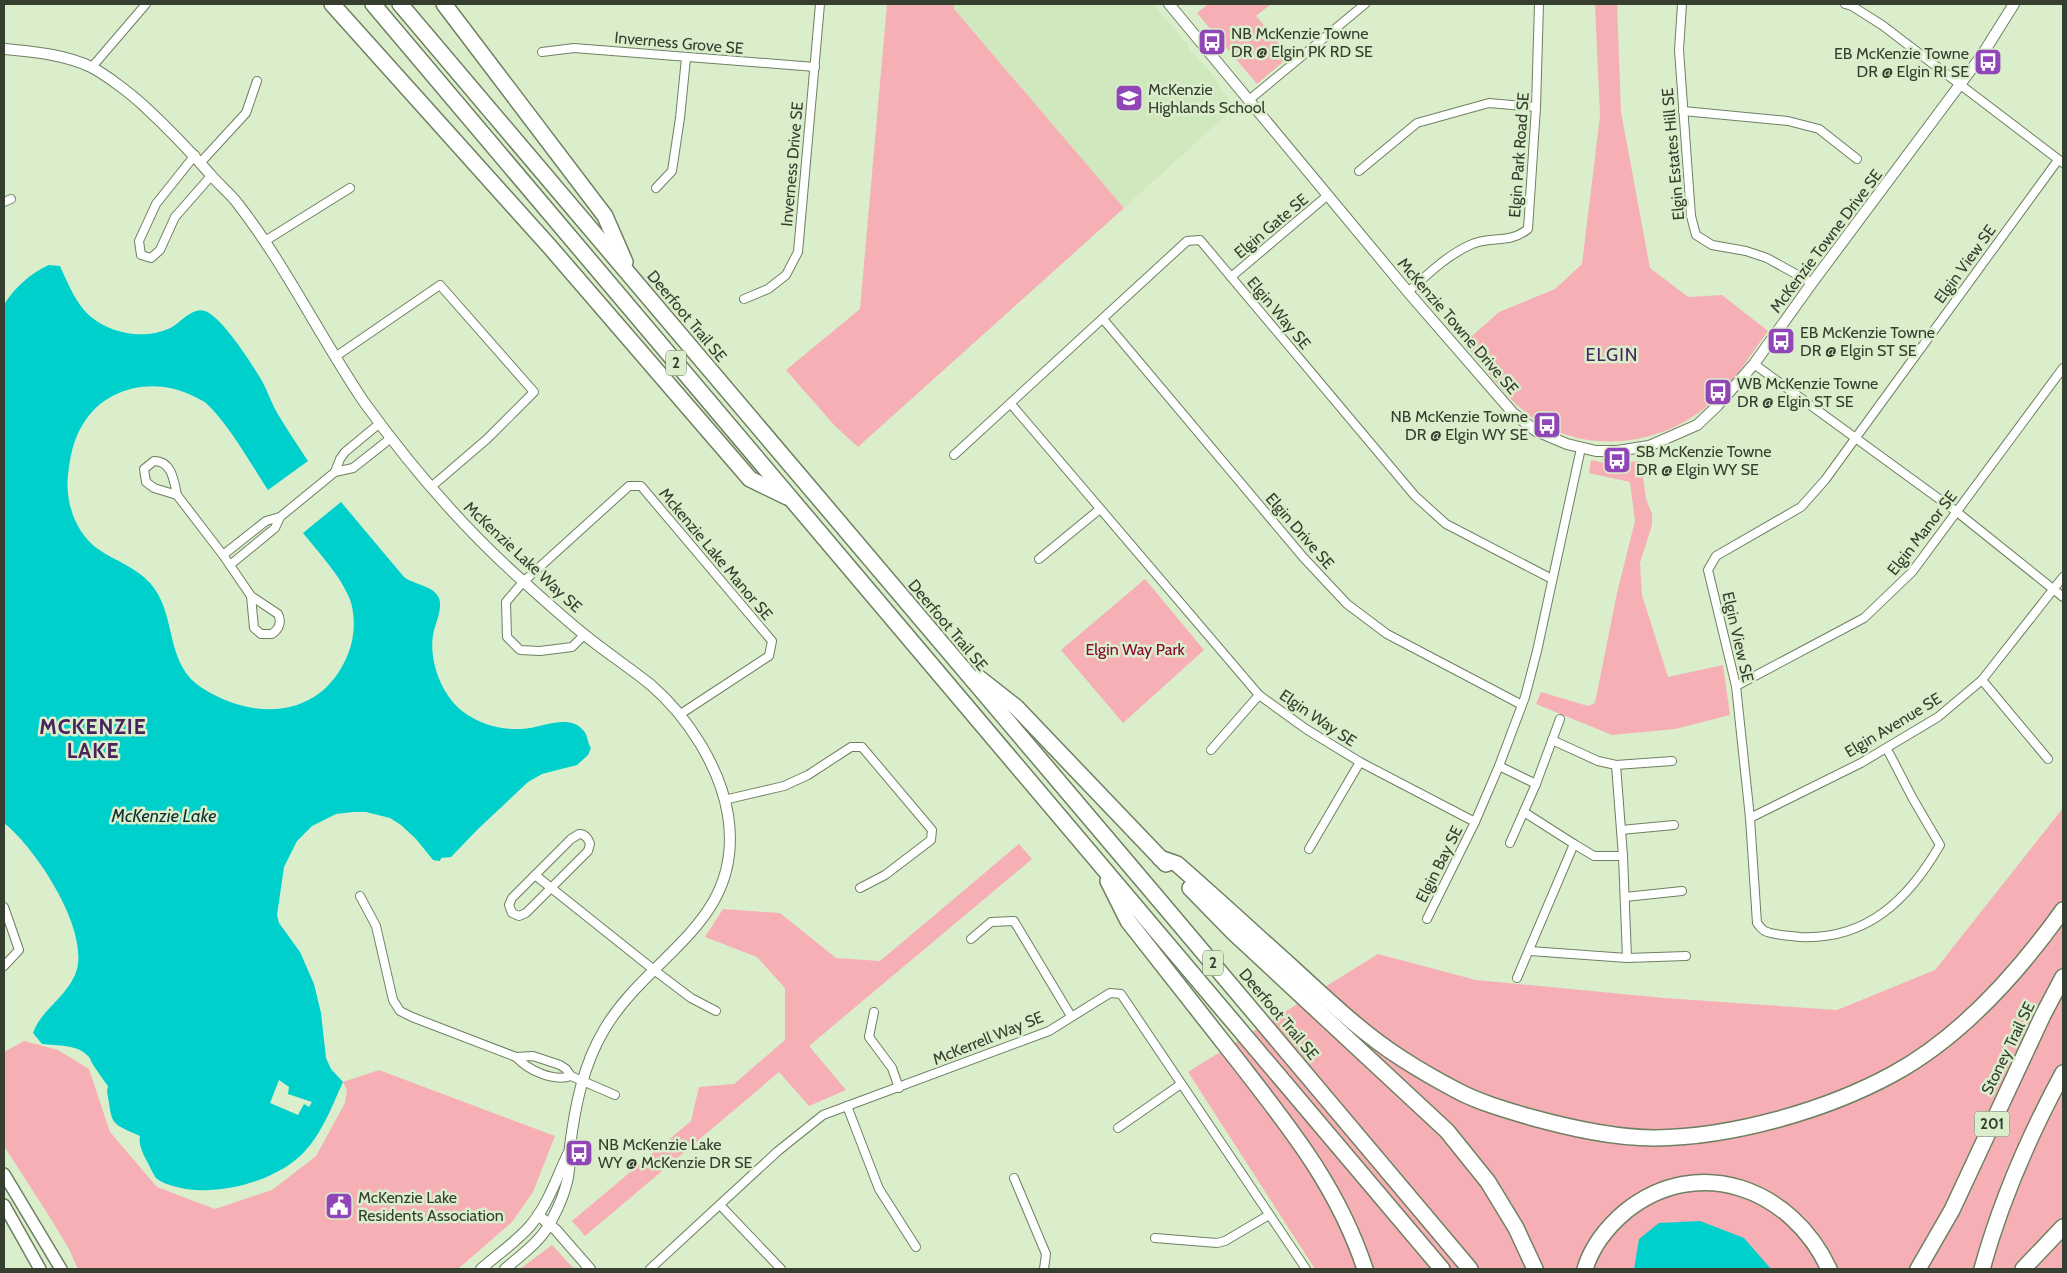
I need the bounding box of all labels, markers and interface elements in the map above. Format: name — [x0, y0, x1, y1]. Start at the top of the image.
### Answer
place label: NB McKenzie Towne DR @ Elgin PK RD SE — [1231, 24, 1373, 61]
bus stop icon: NB McKenzie Towne DR @ Elgin PK RD SE — [1197, 27, 1227, 57]
street label: Inverness Grove SE — [614, 28, 744, 58]
place label: EB McKenzie Towne DR @ Elgin RI SE — [1834, 44, 1969, 81]
bus stop icon: EB McKenzie Towne DR @ Elgin RI SE — [1973, 47, 2003, 77]
place label: McKenzie Highlands School — [1148, 80, 1266, 117]
school or university icon: McKenzie Highlands School — [1114, 83, 1144, 113]
street label: Elgin Estates Hill SE — [1658, 87, 1688, 221]
street label: Elgin Park Road SE — [1505, 91, 1533, 218]
street label: Inverness Drive SE — [777, 101, 807, 227]
street label: McKenzie Towne Drive SE — [1766, 166, 1886, 316]
street label: Elgin Gate SE — [1230, 190, 1312, 262]
street label: Elgin View SE — [1930, 221, 2000, 307]
street label: McKenzie Towne Drive SE — [1394, 254, 1522, 398]
street label: Deerfoot Trail SE — [643, 266, 731, 366]
street label: Elgin Way SE — [1243, 273, 1315, 353]
place label: EB McKenzie Towne DR @ Elgin ST SE — [1800, 323, 1935, 360]
bus stop icon: EB McKenzie Towne DR @ Elgin ST SE — [1766, 326, 1796, 356]
district label: ELGIN — [1586, 344, 1638, 366]
road number: 2 — [666, 350, 686, 376]
place label: WB McKenzie Towne DR @ Elgin ST SE — [1737, 374, 1878, 411]
bus stop icon: WB McKenzie Towne DR @ Elgin ST SE — [1703, 377, 1733, 407]
place label: NB McKenzie Towne DR @ Elgin WY SE — [1391, 407, 1528, 444]
bus stop icon: NB McKenzie Towne DR @ Elgin WY SE — [1532, 410, 1562, 440]
place label: SB McKenzie Towne DR @ Elgin WY SE — [1636, 442, 1772, 479]
bus stop icon: SB McKenzie Towne DR @ Elgin WY SE — [1602, 445, 1632, 475]
street label: Mckenzie Lake Manor SE — [655, 484, 777, 624]
street label: Elgin Manor SE — [1883, 487, 1961, 579]
street label: Elgin Drive SE — [1262, 489, 1338, 573]
street label: McKenzie Lake Way SE — [460, 497, 586, 617]
street label: Deerfoot Trail SE — [904, 575, 992, 675]
street label: Elgin View SE — [1718, 590, 1758, 684]
park label: Elgin Way Park — [1085, 640, 1185, 659]
street label: Elgin Way SE — [1276, 685, 1360, 751]
street label: Elgin Avenue SE — [1841, 689, 1945, 761]
district label: MCKENZIE LAKE — [39, 714, 147, 763]
water label: McKenzie Lake — [111, 805, 216, 827]
street label: Elgin Bay SE — [1412, 822, 1467, 906]
road number: 2 — [1203, 950, 1223, 976]
street label: Deerfoot Trail SE — [1235, 964, 1323, 1064]
street label: Stoney Trail SE — [1977, 998, 2039, 1097]
street label: McKerrell Way SE — [930, 1007, 1046, 1069]
road number: 201 — [1974, 1112, 2010, 1136]
place label: NB McKenzie Lake WY @ McKenzie DR SE — [598, 1135, 753, 1172]
bus stop icon: NB McKenzie Lake WY @ McKenzie DR SE — [564, 1138, 594, 1168]
place label: McKenzie Lake Residents Association — [358, 1188, 504, 1225]
public building icon: McKenzie Lake Residents Association — [324, 1191, 354, 1221]

